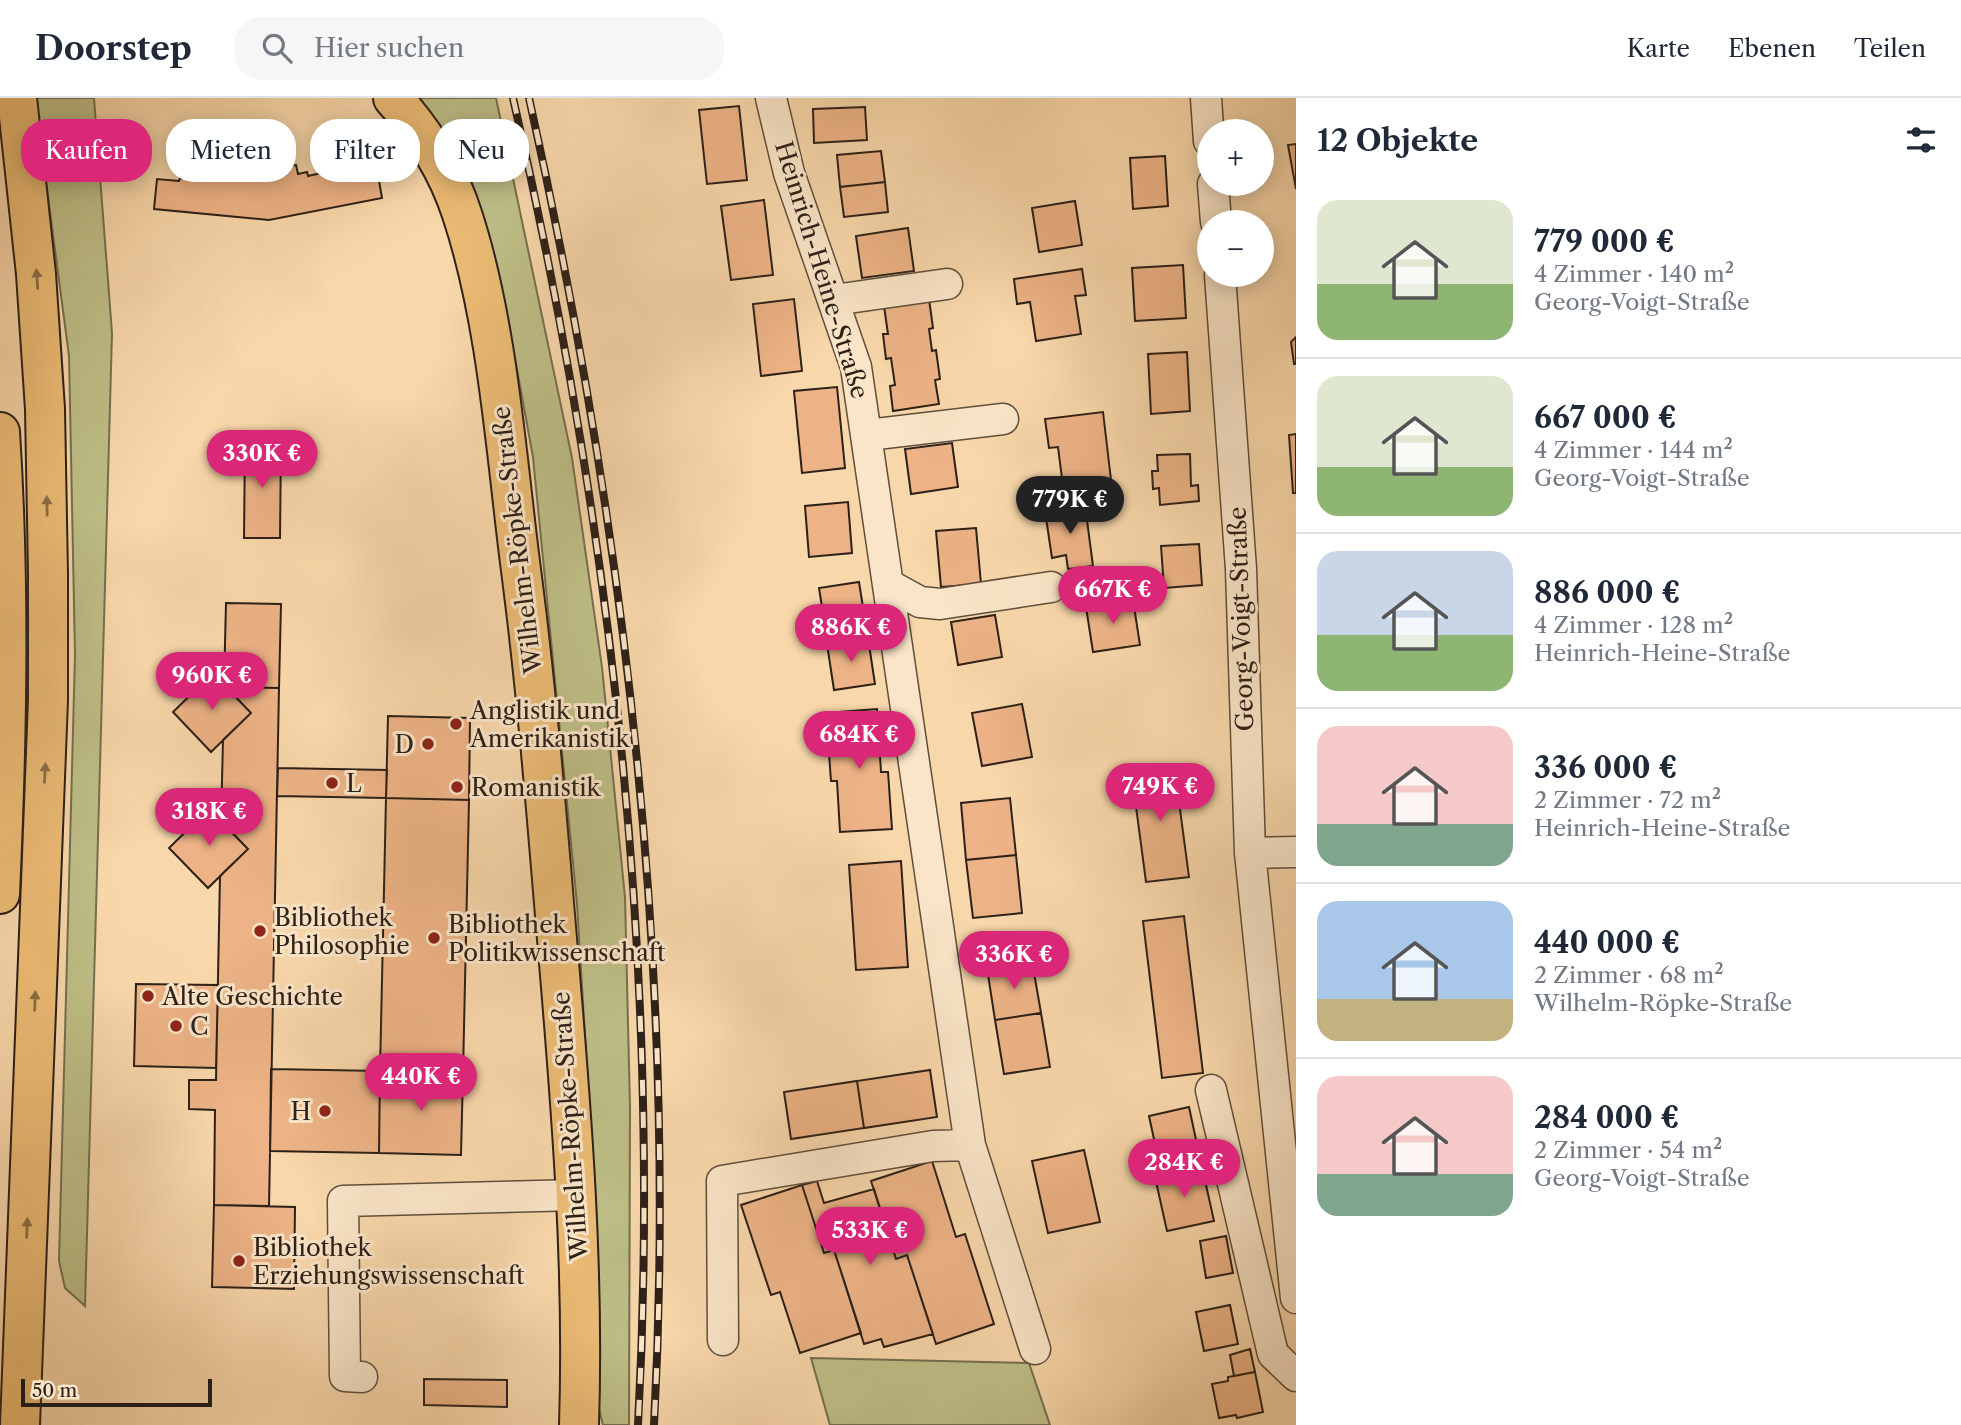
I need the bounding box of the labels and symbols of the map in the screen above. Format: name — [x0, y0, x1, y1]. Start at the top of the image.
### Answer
street label: Heinrich-Heine-Straße — [769, 138, 875, 402]
one-way arrow — [31, 268, 42, 290]
street label: Wilhelm-Röpke-Straße — [486, 405, 548, 676]
pin: 330K € — [205, 430, 319, 490]
pin: 779K € — [1013, 476, 1127, 536]
one-way arrow — [41, 495, 53, 517]
street label: Georg-Voigt-Straße — [1223, 506, 1259, 732]
pin: 667K € — [1056, 566, 1170, 626]
pin: 886K € — [794, 604, 908, 664]
pin: 960K € — [155, 652, 269, 712]
place label: Anglistik und Amerikanistik — [469, 696, 630, 753]
pin: 684K € — [802, 712, 916, 771]
marker: Anglistik und Amerikanistik — [448, 716, 464, 732]
place label: D — [395, 730, 414, 759]
marker: D — [420, 736, 436, 752]
one-way arrow — [40, 762, 51, 784]
pin: 749K € — [1103, 764, 1217, 823]
place label: L — [346, 769, 362, 798]
place label: Romanistik — [471, 773, 602, 802]
marker: L — [324, 775, 340, 791]
marker: Romanistik — [449, 779, 465, 795]
pin: 318K € — [152, 788, 266, 848]
place label: Bibliothek Philosophie — [274, 903, 410, 960]
place label: Bibliothek Politikwissenschaft — [448, 910, 666, 967]
marker: Bibliothek Philosophie — [252, 923, 268, 939]
marker: Bibliothek Politikwissenschaft — [426, 930, 442, 946]
pin: 336K € — [957, 932, 1071, 991]
place label: Alte Geschichte — [161, 982, 343, 1011]
marker: Alte Geschichte — [140, 988, 156, 1004]
one-way arrow — [30, 989, 41, 1011]
street label: Wilhelm-Röpke-Straße — [546, 991, 594, 1262]
place label: C — [190, 1012, 209, 1041]
marker: C — [168, 1018, 184, 1034]
pin: 440K € — [364, 1054, 478, 1113]
place label: H — [290, 1097, 311, 1126]
marker: H — [317, 1103, 333, 1119]
pin: 284K € — [1127, 1140, 1241, 1199]
pin: 533K € — [813, 1208, 927, 1267]
one-way arrow — [21, 1217, 32, 1239]
place label: Bibliothek Erziehungswissenschaft — [253, 1233, 525, 1290]
marker: Bibliothek Erziehungswissenschaft — [231, 1253, 247, 1269]
scale bar — [21, 1376, 212, 1408]

